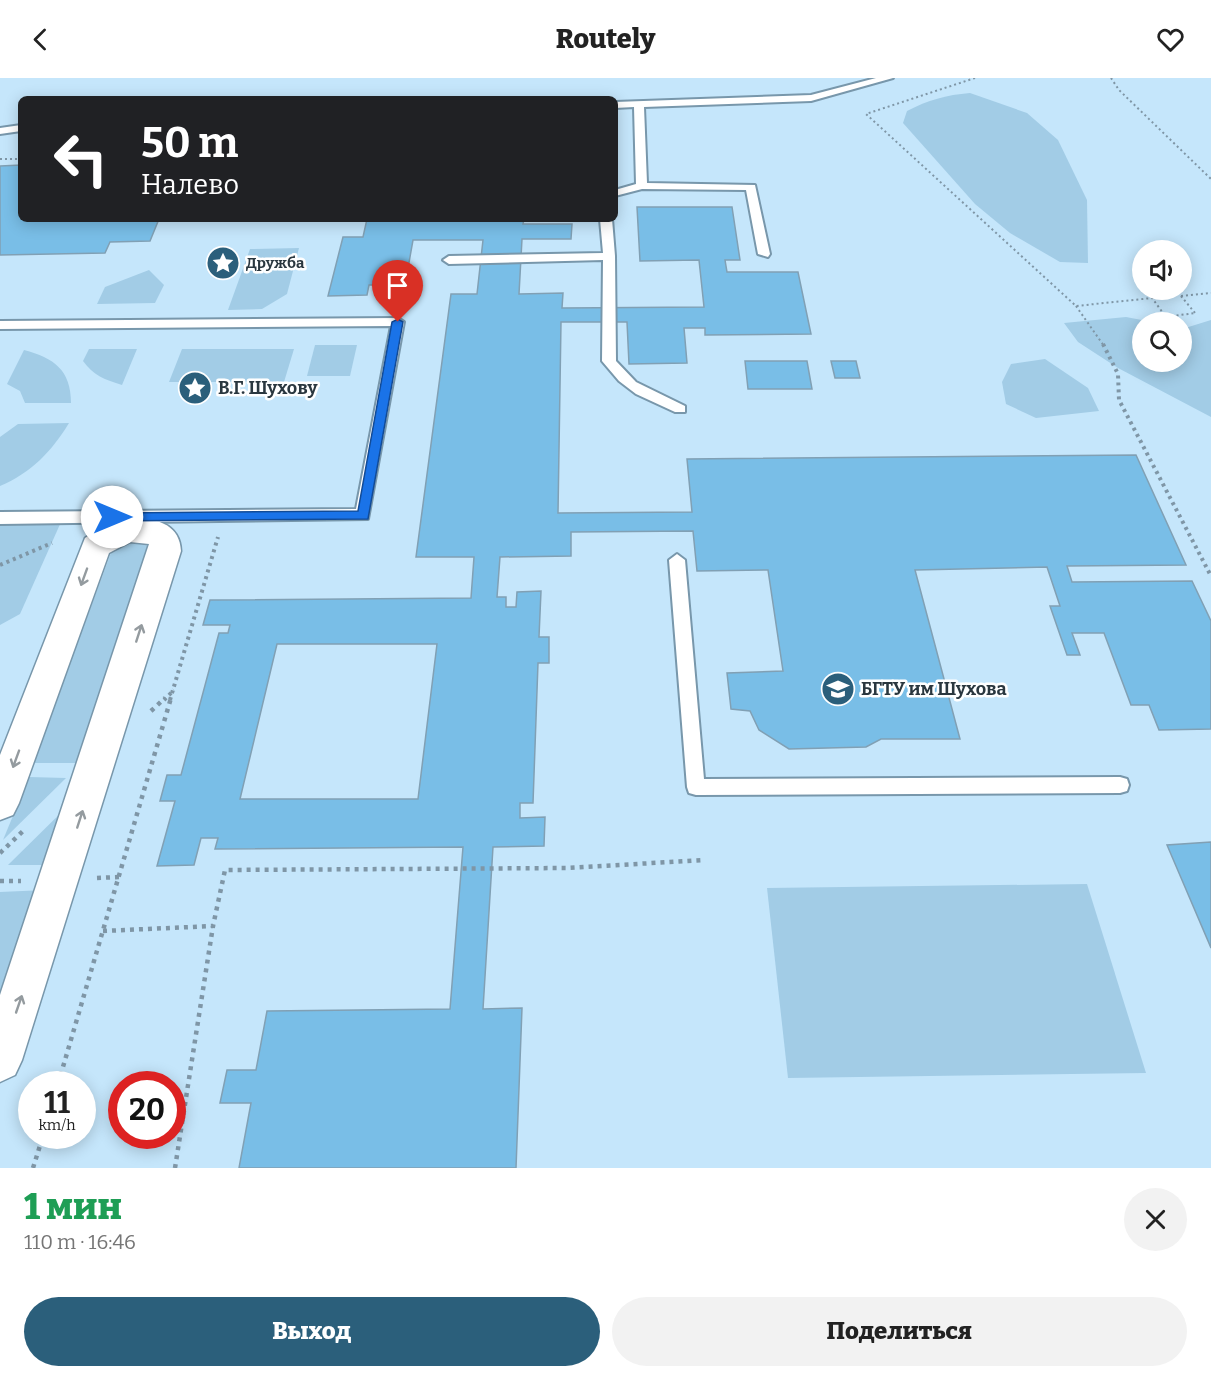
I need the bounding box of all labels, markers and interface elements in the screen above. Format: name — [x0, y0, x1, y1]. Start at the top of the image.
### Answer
icon: back — [24, 23, 57, 56]
text: Routely — [556, 23, 655, 55]
icon: heart — [1154, 23, 1187, 56]
text: 50 m — [141, 118, 238, 168]
icon: left — [42, 120, 120, 198]
text: Налево — [141, 169, 239, 201]
map controls — [1132, 240, 1192, 372]
button: sound — [1132, 240, 1192, 300]
place icon: Дружба — [205, 245, 241, 281]
place label: Дружба — [246, 254, 305, 272]
pin — [372, 260, 423, 322]
icon: arrive — [381, 269, 414, 302]
button: search — [1132, 312, 1192, 372]
place icon: В.Г. Шухову — [177, 370, 213, 406]
place label: В.Г. Шухову — [218, 377, 319, 399]
position arrow — [80, 485, 144, 549]
one-way arrow — [78, 567, 89, 586]
one-way arrow — [134, 624, 145, 643]
school or university icon: БГТУ им Шухова — [820, 671, 856, 707]
place label: БГТУ им Шухова — [861, 678, 1007, 700]
one-way arrow — [10, 750, 21, 768]
one-way arrow — [75, 810, 86, 829]
one-way arrow — [14, 995, 25, 1014]
speed limit sign: 20 — [108, 1071, 186, 1149]
text: 11 — [44, 1085, 70, 1121]
text: km/h — [38, 1116, 76, 1134]
text: 1 мин — [24, 1185, 122, 1229]
button: close — [1124, 1188, 1187, 1251]
text: 110 m · 16:46 — [24, 1230, 136, 1254]
button: Выход — [24, 1297, 600, 1366]
button: Поделиться — [612, 1297, 1187, 1366]

